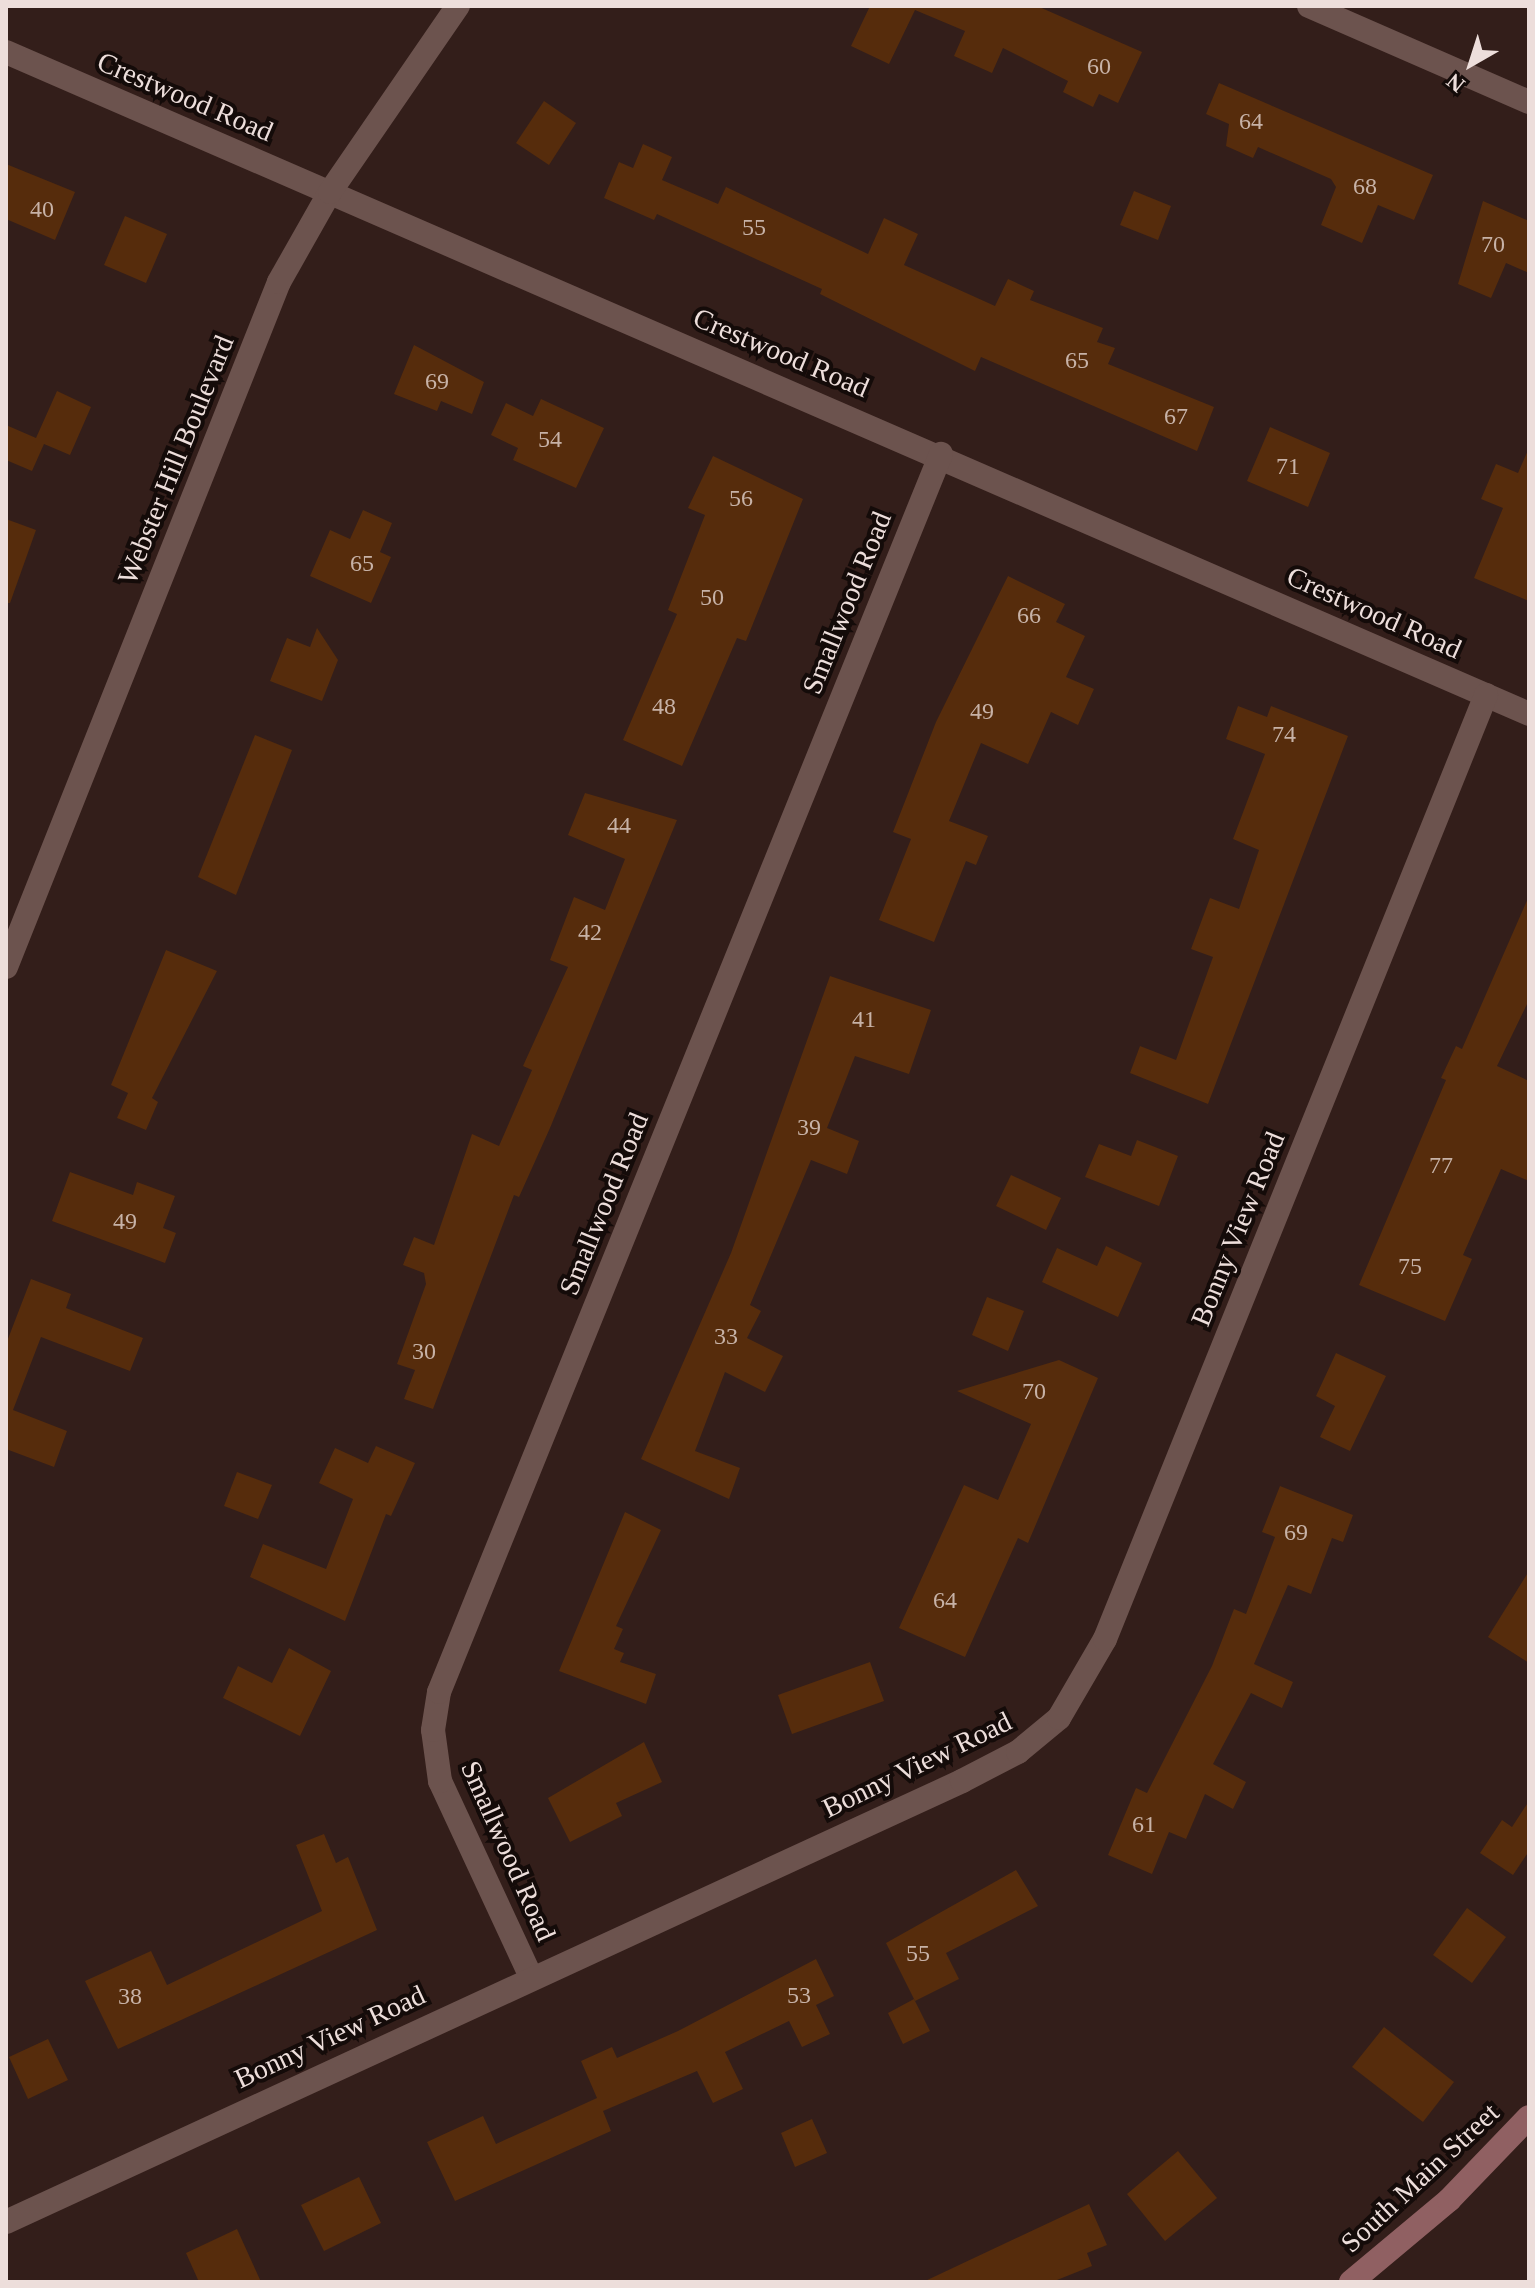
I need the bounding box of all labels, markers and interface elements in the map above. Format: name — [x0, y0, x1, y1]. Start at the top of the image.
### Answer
north arrow — [1431, 24, 1511, 104]
street label: Crestwood Road — [92, 45, 278, 149]
house number: 60 — [1087, 53, 1111, 81]
text: N — [1442, 68, 1470, 98]
house number: 64 — [1239, 108, 1263, 136]
house number: 68 — [1353, 173, 1377, 201]
house number: 40 — [30, 196, 54, 224]
house number: 55 — [742, 214, 766, 242]
house number: 70 — [1481, 231, 1505, 259]
street label: Crestwood Road — [688, 301, 874, 405]
street label: Webster Hill Boulevard — [111, 331, 241, 589]
house number: 65 — [1065, 347, 1089, 375]
house number: 69 — [425, 368, 449, 396]
house number: 67 — [1164, 403, 1188, 431]
house number: 54 — [538, 426, 562, 454]
house number: 71 — [1276, 453, 1300, 481]
house number: 56 — [729, 485, 753, 513]
street label: Smallwood Road — [795, 507, 899, 699]
house number: 65 — [350, 550, 374, 578]
street label: Crestwood Road — [1282, 560, 1466, 666]
house number: 50 — [700, 584, 724, 612]
house number: 66 — [1017, 602, 1041, 630]
house number: 48 — [652, 693, 676, 721]
house number: 49 — [970, 698, 994, 726]
house number: 74 — [1272, 721, 1296, 749]
house number: 44 — [607, 812, 631, 840]
house number: 42 — [578, 919, 602, 947]
house number: 41 — [852, 1006, 876, 1034]
street label: Smallwood Road — [552, 1108, 656, 1300]
house number: 39 — [797, 1114, 821, 1142]
street label: Bonny View Road — [1184, 1127, 1292, 1331]
house number: 77 — [1429, 1152, 1453, 1180]
house number: 49 — [113, 1208, 137, 1236]
house number: 75 — [1398, 1253, 1422, 1281]
house number: 33 — [714, 1323, 738, 1351]
house number: 30 — [412, 1338, 436, 1366]
house number: 70 — [1022, 1378, 1046, 1406]
house number: 69 — [1284, 1519, 1308, 1547]
house number: 64 — [933, 1587, 957, 1615]
street label: Bonny View Road — [817, 1705, 1017, 1825]
street label: Smallwood Road — [453, 1756, 563, 1946]
house number: 61 — [1132, 1811, 1156, 1839]
house number: 55 — [906, 1940, 930, 1968]
street label: Bonny View Road — [229, 1978, 431, 2096]
house number: 53 — [787, 1982, 811, 2010]
house number: 38 — [118, 1983, 142, 2011]
street label: South Main Street — [1334, 2096, 1506, 2260]

